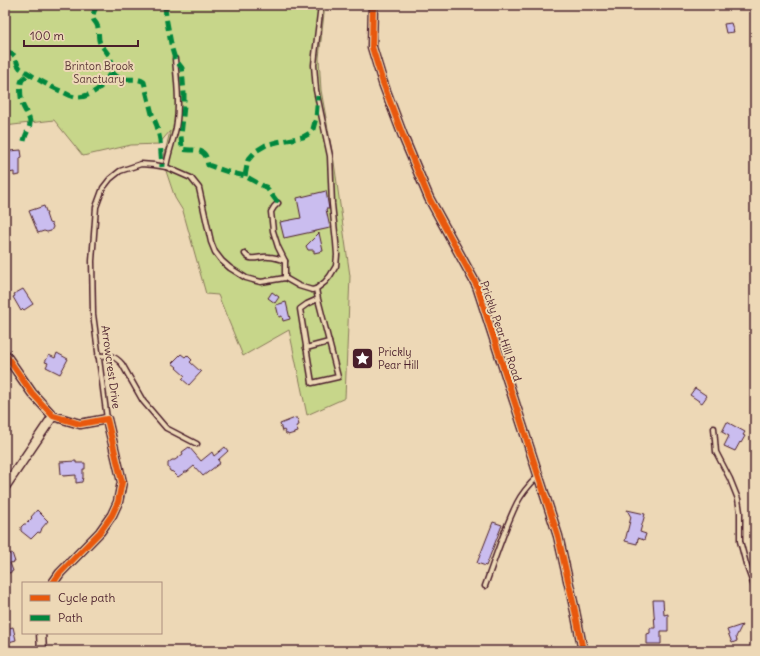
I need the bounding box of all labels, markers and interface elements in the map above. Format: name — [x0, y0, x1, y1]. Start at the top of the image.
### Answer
scale bar — [24, 22, 138, 48]
text: 100 m — [30, 28, 64, 43]
park label: Brinton Brook Sanctuary — [65, 59, 134, 86]
street label: Prickly Pear Hill Road — [477, 279, 525, 384]
street label: Arrowcrest Drive — [98, 325, 124, 410]
place icon: Prickly Pear Hill — [349, 345, 375, 371]
place label: Prickly Pear Hill — [378, 345, 419, 372]
legend — [22, 582, 162, 634]
text: Cycle path — [58, 590, 115, 605]
text: Path — [58, 610, 83, 625]

